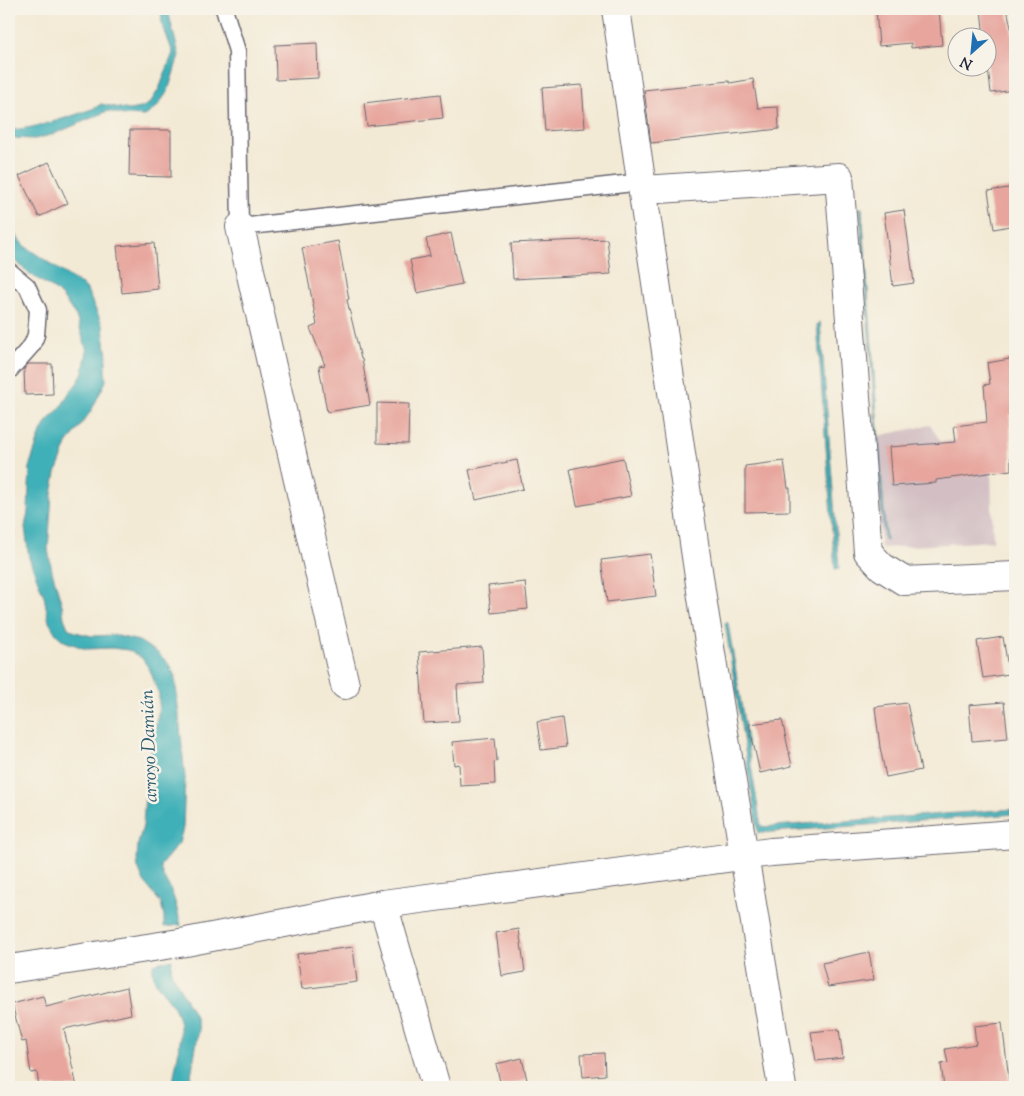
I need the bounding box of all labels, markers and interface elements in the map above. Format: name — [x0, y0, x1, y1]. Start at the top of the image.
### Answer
north arrow — [946, 28, 996, 78]
text: N — [957, 50, 977, 73]
water label: arroyo Damián — [135, 689, 165, 803]

